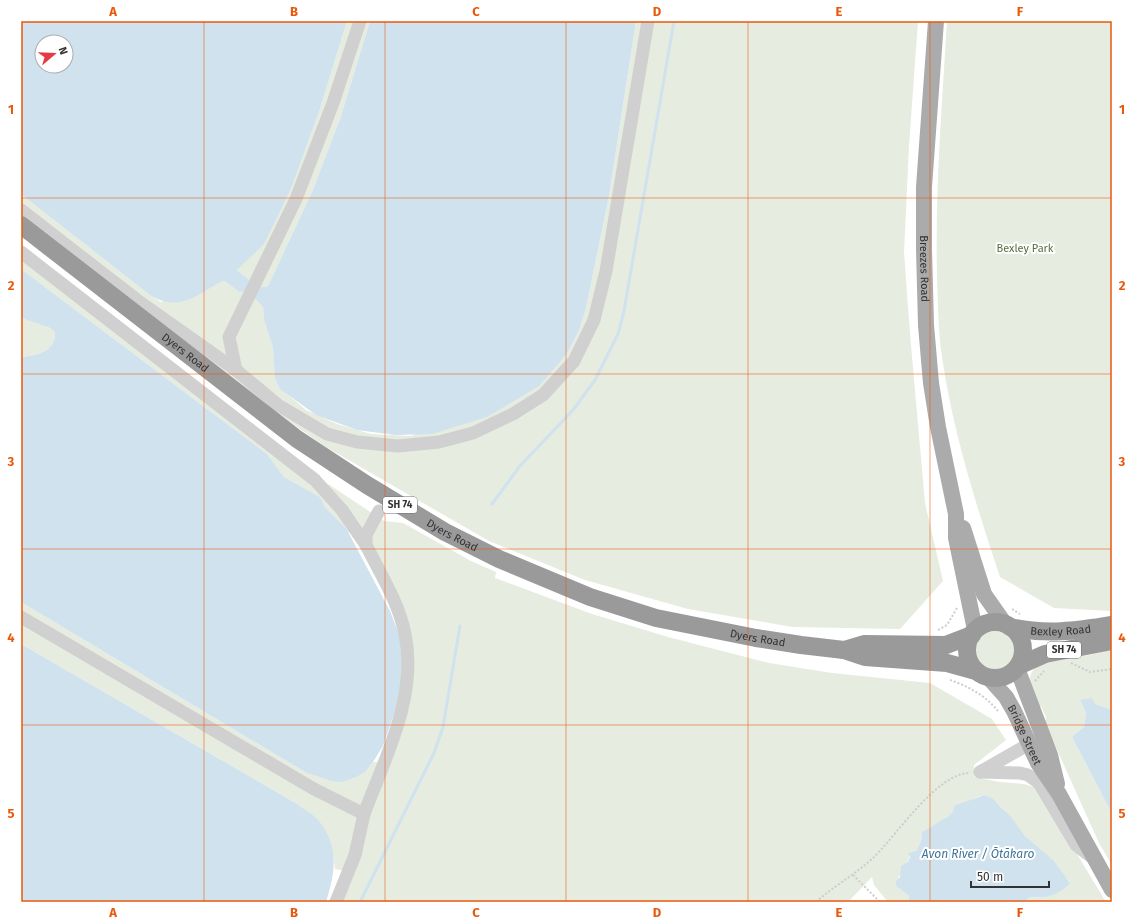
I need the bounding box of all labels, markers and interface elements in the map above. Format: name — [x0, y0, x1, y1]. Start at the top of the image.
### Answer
text: A — [108, 4, 117, 19]
text: B — [290, 4, 298, 19]
text: C — [472, 4, 480, 19]
text: D — [653, 4, 662, 19]
text: E — [836, 4, 843, 19]
text: F — [1017, 4, 1024, 19]
north arrow — [34, 34, 74, 74]
text: N — [56, 45, 70, 56]
text: 1 — [8, 102, 14, 117]
text: 1 — [1119, 102, 1125, 117]
street label: Breezes Road — [918, 235, 932, 302]
park label: Bexley Park — [996, 242, 1054, 255]
text: 2 — [8, 278, 15, 293]
text: 2 — [1119, 278, 1126, 293]
street label: Dyers Road — [159, 330, 211, 375]
text: 3 — [7, 454, 15, 469]
text: 3 — [1118, 454, 1126, 469]
road number: SH 74 — [383, 497, 417, 513]
street label: Dyers Road — [424, 516, 480, 554]
street label: Bexley Road — [1030, 622, 1092, 638]
street label: Dyers Road — [729, 626, 786, 649]
text: 4 — [7, 630, 15, 645]
text: 4 — [1118, 630, 1126, 645]
road number: SH 74 — [1047, 642, 1081, 658]
street label: Bridge Street — [1005, 702, 1044, 767]
text: 5 — [8, 806, 15, 821]
text: 5 — [1119, 806, 1126, 821]
water label: Avon River / Ōtākaro — [921, 847, 1034, 861]
scale bar — [971, 863, 1049, 889]
text: 50 m — [977, 870, 1003, 884]
text: A — [108, 905, 117, 920]
text: B — [290, 905, 298, 920]
text: C — [472, 905, 480, 920]
text: D — [653, 905, 662, 920]
text: E — [836, 905, 843, 920]
text: F — [1017, 905, 1024, 920]

